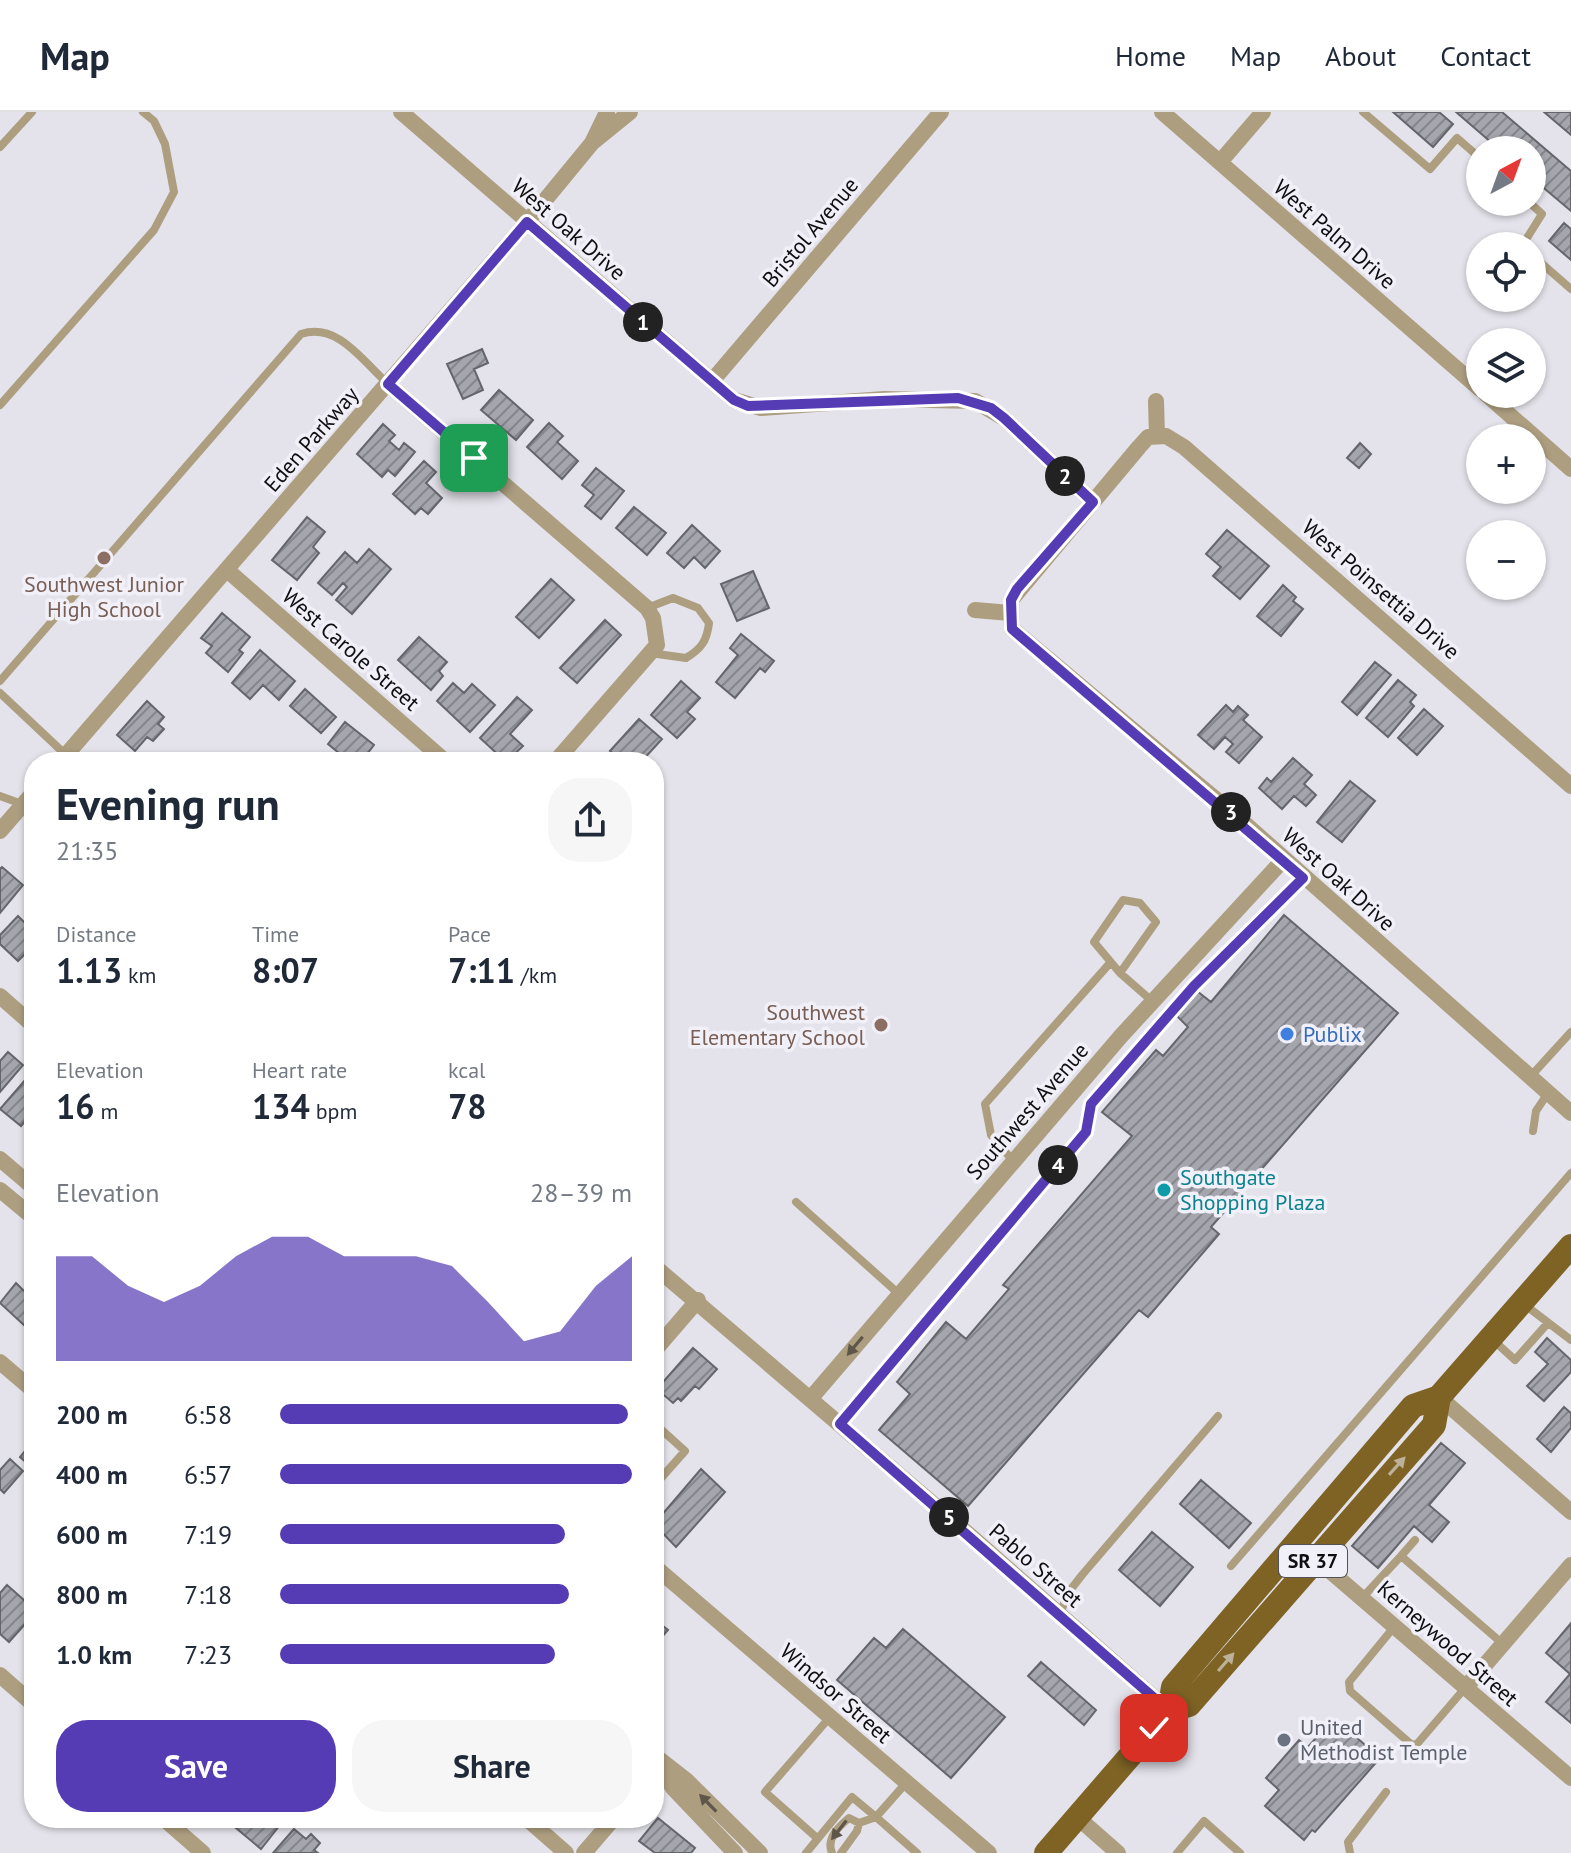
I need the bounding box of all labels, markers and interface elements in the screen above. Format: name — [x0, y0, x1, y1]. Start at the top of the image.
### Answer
text: Map — [40, 31, 110, 80]
text: Home — [1115, 37, 1186, 74]
text: Map — [1230, 37, 1281, 74]
text: About — [1325, 37, 1396, 74]
text: Contact — [1440, 37, 1531, 74]
north arrow — [1466, 136, 1546, 216]
map controls — [1466, 136, 1546, 600]
street label: Bristol Avenue — [756, 171, 864, 293]
street label: West Oak Drive — [506, 172, 632, 286]
street label: West Palm Drive — [1268, 173, 1402, 295]
button: locate — [1466, 232, 1546, 312]
pin: 1 — [623, 302, 663, 342]
text: 1 — [637, 308, 649, 336]
button: layers — [1466, 328, 1546, 408]
street label: Eden Parkway — [258, 380, 365, 497]
pin — [440, 424, 508, 492]
button: + — [1466, 424, 1546, 504]
icon: arrive — [452, 436, 496, 480]
pin: 2 — [1045, 456, 1085, 496]
text: 2 — [1059, 462, 1071, 490]
street label: West Poinsettia Drive — [1296, 513, 1466, 665]
button: − — [1466, 520, 1546, 600]
marker: Southwest Junior High School — [95, 549, 113, 567]
place label: Southwest Junior High School — [24, 570, 185, 623]
street label: West Carole Street — [276, 582, 426, 717]
text: Evening run — [56, 775, 280, 832]
button: share — [548, 778, 632, 862]
pin: 3 — [1211, 792, 1251, 832]
text: 3 — [1225, 798, 1237, 826]
street label: West Oak Drive — [1277, 821, 1401, 937]
text: 21:35 — [56, 834, 118, 867]
text: Distance — [56, 920, 137, 948]
text: Time — [252, 920, 299, 948]
text: Pace — [448, 920, 491, 948]
text: 1.13 — [56, 948, 122, 992]
text: 8:07 — [252, 948, 319, 992]
text: 7:11 — [448, 948, 515, 992]
text: km — [122, 961, 156, 989]
text: /km — [515, 961, 557, 989]
place label: Southwest Elementary School — [690, 998, 866, 1051]
marker: Southwest Elementary School — [872, 1016, 890, 1034]
place label: Publix — [1303, 1020, 1362, 1048]
marker: Publix — [1278, 1025, 1296, 1043]
street label: Southwest Avenue — [960, 1037, 1094, 1185]
text: Elevation — [56, 1056, 144, 1084]
text: Heart rate — [252, 1056, 347, 1084]
text: kcal — [448, 1056, 486, 1084]
text: 16 — [56, 1084, 95, 1128]
text: 134 — [252, 1084, 310, 1128]
text: 78 — [448, 1084, 487, 1128]
text: m — [95, 1097, 118, 1125]
text: bpm — [310, 1097, 357, 1125]
pin: 4 — [1038, 1145, 1078, 1185]
text: 4 — [1052, 1151, 1064, 1179]
place label: Southgate Shopping Plaza — [1180, 1163, 1325, 1216]
text: Elevation — [56, 1176, 160, 1209]
text: 28–39 m — [530, 1176, 632, 1209]
marker: Southgate Shopping Plaza — [1155, 1181, 1173, 1199]
one-way arrow — [847, 1336, 864, 1356]
text: 200 m — [56, 1398, 128, 1431]
text: 6:58 — [184, 1398, 232, 1431]
one-way arrow — [1388, 1457, 1405, 1477]
text: 400 m — [56, 1458, 128, 1491]
text: 6:57 — [184, 1458, 232, 1491]
pin: 5 — [929, 1497, 969, 1537]
text: 5 — [943, 1503, 955, 1531]
street label: Pablo Street — [984, 1517, 1089, 1614]
text: 600 m — [56, 1518, 128, 1551]
text: 7:19 — [184, 1518, 232, 1551]
road number: SR 37 — [1279, 1545, 1347, 1577]
street label: Kerneywood Street — [1372, 1574, 1525, 1712]
text: 800 m — [56, 1578, 128, 1611]
text: 7:18 — [184, 1578, 232, 1611]
street label: Windsor Street — [775, 1637, 898, 1749]
text: 1.0 km — [56, 1638, 132, 1671]
text: 7:23 — [184, 1638, 232, 1671]
one-way arrow — [1217, 1652, 1234, 1672]
pin — [1120, 1694, 1188, 1762]
icon: check — [1132, 1706, 1176, 1750]
place label: United Methodist Temple — [1300, 1713, 1467, 1766]
button: Save — [56, 1720, 336, 1812]
button: Share — [352, 1720, 632, 1812]
marker: United Methodist Temple — [1275, 1731, 1293, 1749]
one-way arrow — [700, 1794, 718, 1813]
one-way arrow — [831, 1820, 847, 1840]

